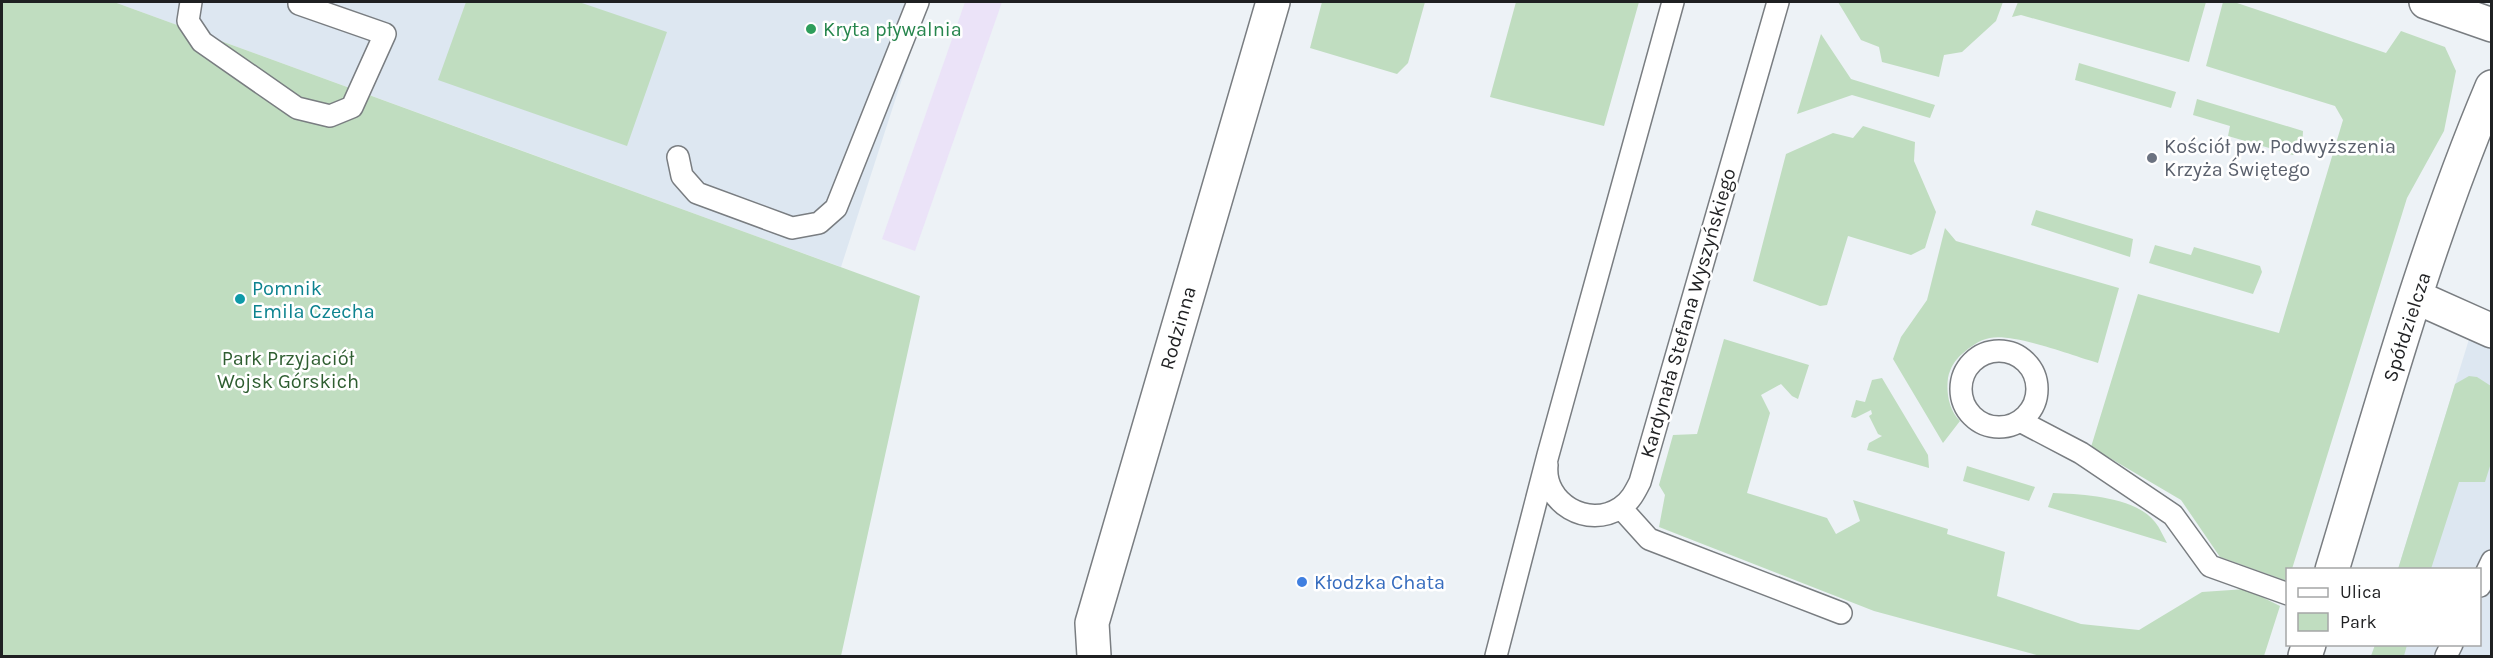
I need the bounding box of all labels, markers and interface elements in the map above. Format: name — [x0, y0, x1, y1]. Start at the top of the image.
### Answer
place label: Kryta pływalnia — [823, 18, 962, 41]
marker: Kryta pływalnia — [804, 22, 818, 36]
place label: Kościół pw. Podwyższenia Krzyża Świętego — [2164, 135, 2396, 181]
marker: Kościół pw. Podwyższenia Krzyża Świętego — [2145, 151, 2159, 165]
street label: Kardynała Stefana Wyszyńskiego — [1636, 165, 1740, 461]
street label: Spółdzielcza — [2378, 269, 2436, 385]
place label: Pomnik Emila Czecha — [252, 277, 375, 323]
street label: Rodzinna — [1155, 284, 1201, 372]
marker: Pomnik Emila Czecha — [233, 292, 247, 306]
park label: Park Przyjaciół Wojsk Górskich — [217, 347, 359, 393]
legend — [2286, 568, 2481, 646]
place label: Kłodzka Chata — [1314, 571, 1445, 594]
marker: Kłodzka Chata — [1295, 575, 1309, 589]
text: Ulica — [2340, 581, 2381, 603]
text: Park — [2340, 611, 2377, 633]

